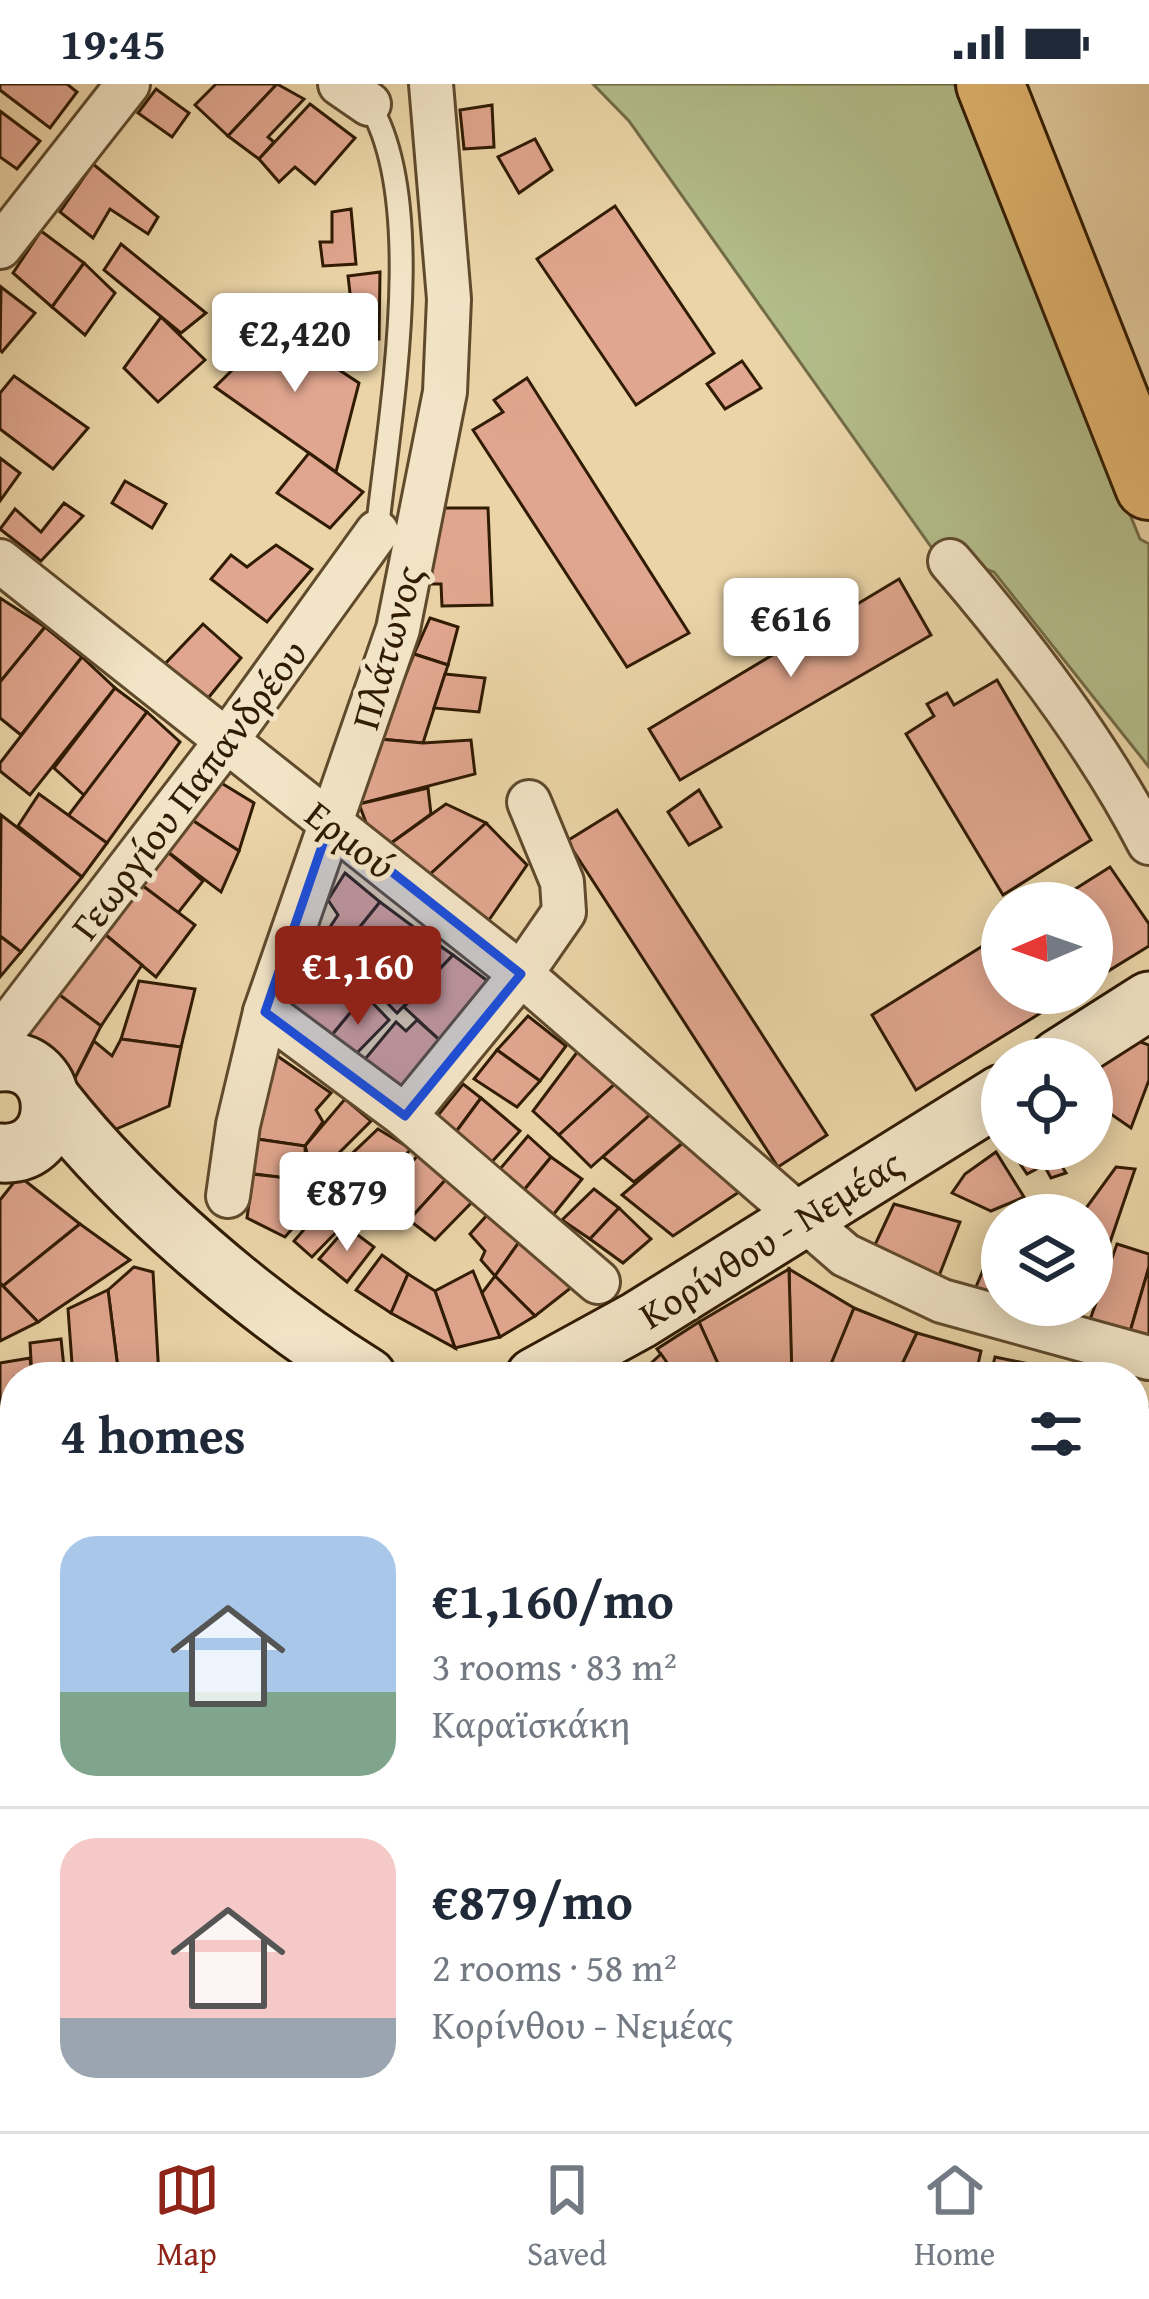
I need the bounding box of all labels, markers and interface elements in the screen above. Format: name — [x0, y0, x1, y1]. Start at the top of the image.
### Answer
text: 19:45 — [60, 10, 166, 75]
pin: €2,420 — [197, 293, 393, 395]
text: €2,420 — [239, 303, 351, 360]
street label: Πλάτωνος — [335, 558, 437, 736]
pin: €616 — [720, 578, 862, 680]
text: €616 — [751, 588, 831, 645]
street label: Γεωργίου Παπανδρέου — [56, 627, 320, 951]
street label: Ερμού — [294, 786, 408, 892]
north arrow — [981, 882, 1113, 1014]
map controls — [981, 882, 1113, 1326]
pin: €1,160 — [260, 926, 456, 1028]
text: €1,160 — [302, 936, 414, 993]
button: locate — [981, 1038, 1113, 1170]
street label: Κορίνθου - Νεμέας — [627, 1134, 913, 1342]
pin: €879 — [276, 1152, 418, 1254]
text: €879 — [307, 1162, 387, 1219]
button: layers — [981, 1194, 1113, 1326]
text: 4 homes — [60, 1397, 246, 1472]
icon: filters — [1023, 1401, 1089, 1467]
text: €1,160/mo — [432, 1562, 674, 1637]
icon: home — [156, 1584, 300, 1728]
text: 3 rooms · 83 m² — [432, 1637, 677, 1694]
text: Καραϊσκάκη — [432, 1694, 631, 1751]
text: €879/mo — [432, 1863, 633, 1938]
icon: home — [156, 1886, 300, 2030]
text: 2 rooms · 58 m² — [432, 1938, 677, 1995]
text: Κορίνθου - Νεμέας — [432, 1995, 733, 2052]
tab: Map — [154, 2157, 220, 2277]
tab: Saved — [527, 2157, 607, 2277]
tab: Home — [914, 2157, 995, 2277]

